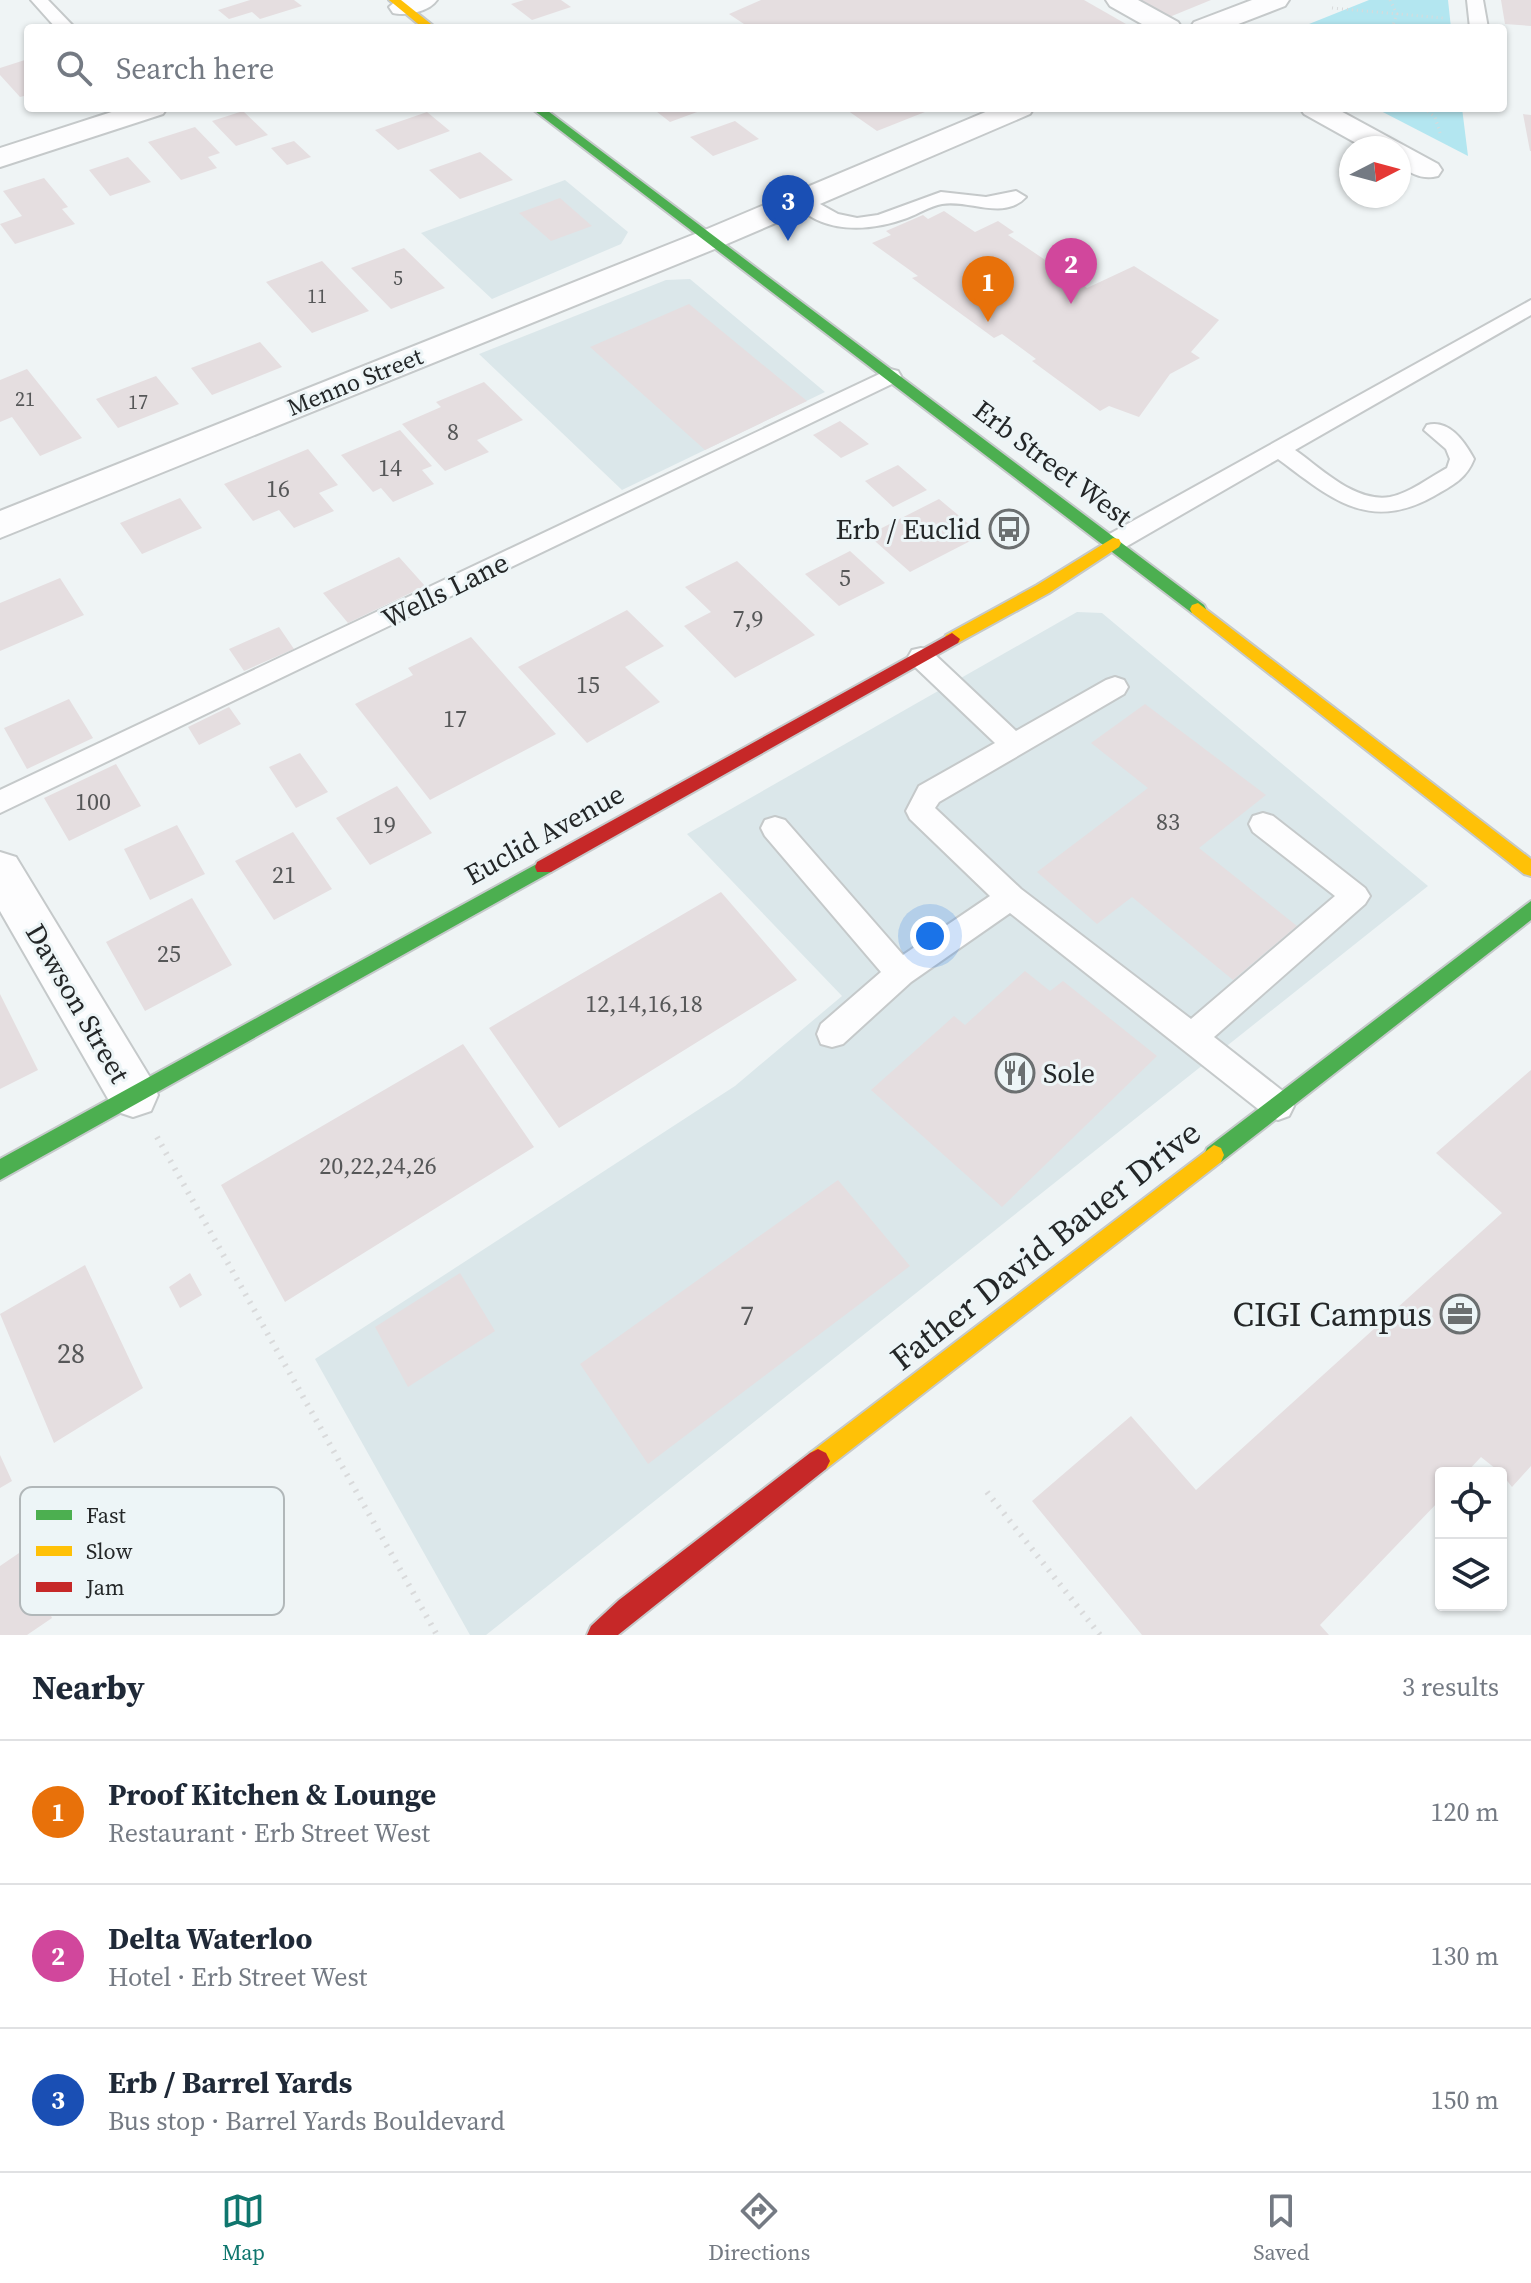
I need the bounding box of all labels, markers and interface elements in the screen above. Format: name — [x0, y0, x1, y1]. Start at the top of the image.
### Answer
search box — [24, 24, 1507, 112]
icon: search — [52, 46, 96, 90]
text: Search here — [116, 48, 274, 89]
north arrow — [1339, 136, 1411, 208]
pin: 3 — [762, 175, 814, 241]
pin: 2 — [1045, 238, 1097, 304]
pin: 1 — [962, 256, 1014, 322]
house number: 5 — [393, 264, 403, 292]
house number: 11 — [307, 282, 327, 310]
street label: Menno Street — [282, 339, 428, 424]
house number: 21 — [15, 385, 35, 413]
house number: 17 — [128, 388, 148, 416]
street label: Erb Street West — [966, 391, 1141, 536]
house number: 8 — [447, 415, 459, 448]
house number: 14 — [378, 451, 402, 484]
house number: 16 — [266, 472, 290, 505]
bus stop icon: Erb / Euclid — [988, 508, 1030, 550]
place label: Erb / Euclid — [836, 510, 981, 548]
street label: Wells Lane — [375, 543, 515, 637]
house number: 5 — [839, 561, 851, 594]
house number: 7,9 — [732, 602, 764, 635]
house number: 15 — [576, 668, 600, 701]
house number: 17 — [443, 702, 467, 735]
street label: Euclid Avenue — [457, 774, 631, 894]
house number: 100 — [75, 785, 111, 818]
house number: 83 — [1156, 805, 1180, 838]
house number: 19 — [372, 808, 396, 841]
house number: 21 — [272, 858, 296, 891]
street label: Dawson Street — [17, 916, 139, 1090]
your location — [910, 916, 950, 956]
house number: 25 — [157, 937, 181, 970]
house number: 12,14,16,18 — [585, 987, 703, 1020]
restaurant icon: Sole — [994, 1052, 1036, 1094]
place label: Sole — [1043, 1054, 1095, 1092]
street label: Father David Bauer Drive — [880, 1109, 1210, 1381]
house number: 20,22,24,26 — [319, 1149, 437, 1182]
place label: CIGI Campus — [1233, 1291, 1432, 1337]
office icon: CIGI Campus — [1439, 1293, 1481, 1335]
house number: 7 — [740, 1296, 754, 1334]
house number: 28 — [57, 1334, 85, 1372]
map controls — [1435, 1467, 1507, 1611]
button: locate — [1435, 1467, 1507, 1539]
legend — [20, 1487, 284, 1615]
text: Fast — [86, 1500, 127, 1530]
text: Slow — [86, 1536, 133, 1566]
button: layers — [1435, 1539, 1507, 1611]
text: Jam — [85, 1572, 125, 1602]
text: Nearby — [32, 1664, 145, 1710]
text: 3 results — [1402, 1669, 1499, 1705]
text: Proof Kitchen & Lounge — [108, 1774, 436, 1815]
text: 1 — [51, 1794, 65, 1830]
text: 120 m — [1431, 1794, 1499, 1830]
text: Restaurant · Erb Street West — [108, 1815, 430, 1851]
text: Delta Waterloo — [108, 1918, 312, 1959]
text: 2 — [51, 1938, 65, 1974]
text: 130 m — [1431, 1938, 1499, 1974]
text: Hotel · Erb Street West — [108, 1959, 367, 1995]
text: Erb / Barrel Yards — [108, 2062, 352, 2103]
text: 3 — [51, 2082, 65, 2118]
text: 150 m — [1431, 2082, 1499, 2118]
text: Bus stop · Barrel Yards Bouldevard — [108, 2103, 505, 2139]
tab: Map — [221, 2189, 265, 2267]
tab: Directions — [708, 2189, 810, 2267]
tab: Saved — [1253, 2189, 1310, 2267]

